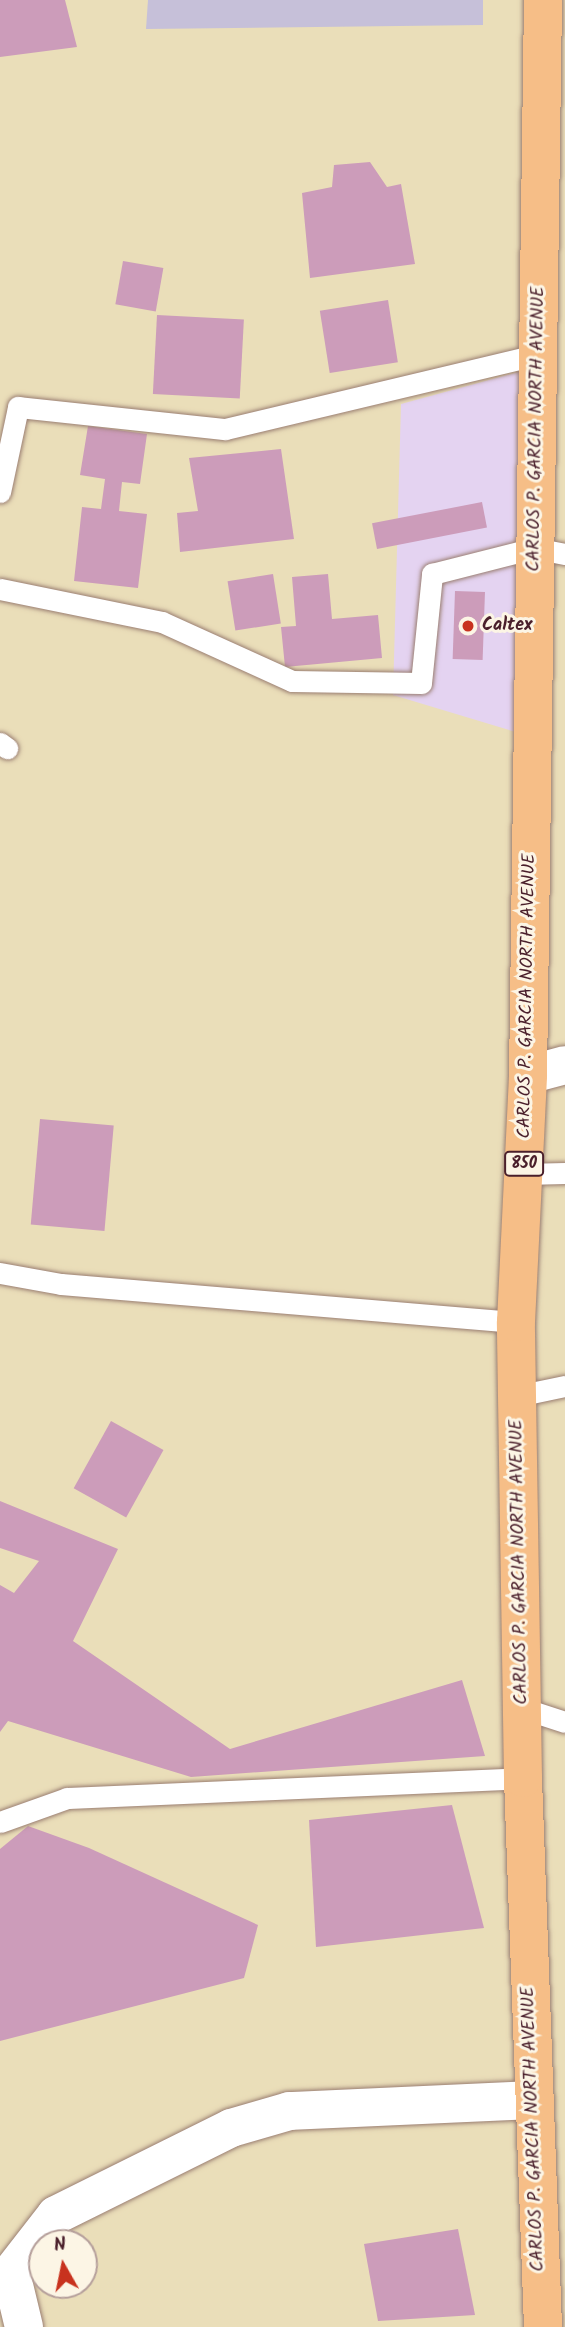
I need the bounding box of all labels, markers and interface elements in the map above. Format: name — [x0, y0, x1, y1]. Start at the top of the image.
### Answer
street label: CARLOS P. GARCIA NORTH AVENUE — [524, 286, 550, 572]
place label: Caltex — [482, 615, 533, 637]
marker: Caltex — [460, 618, 476, 634]
street label: CARLOS P. GARCIA NORTH AVENUE — [515, 853, 541, 1139]
road number: 850 — [503, 1152, 545, 1176]
street label: CARLOS P. GARCIA NORTH AVENUE — [507, 1419, 533, 1705]
street label: CARLOS P. GARCIA NORTH AVENUE — [518, 1986, 550, 2272]
north arrow — [28, 2229, 98, 2299]
text: N — [52, 2229, 68, 2261]

